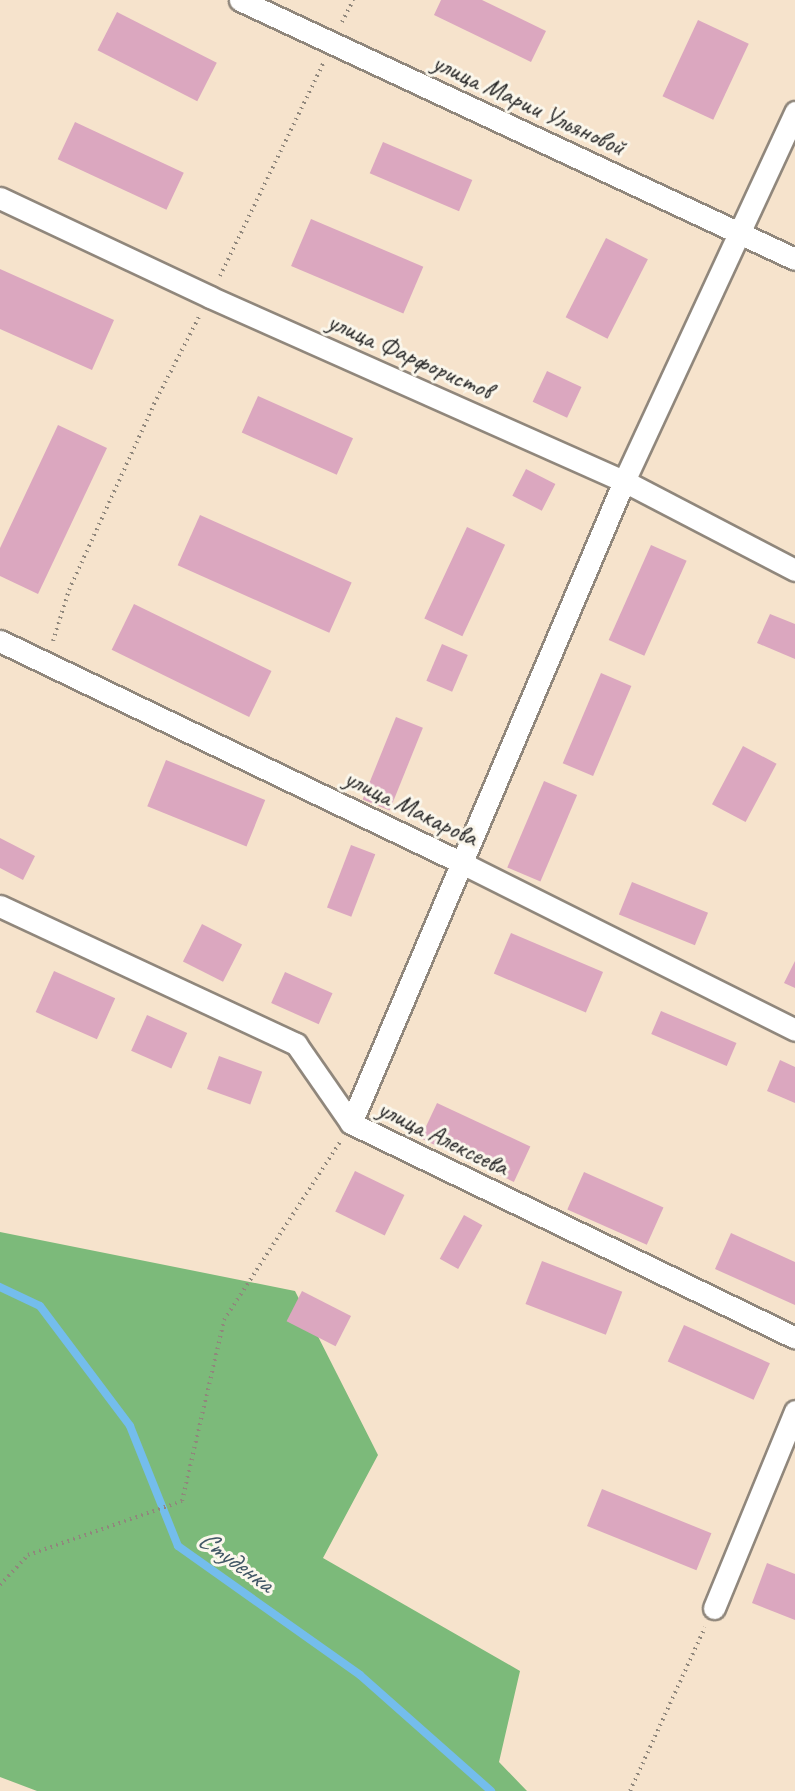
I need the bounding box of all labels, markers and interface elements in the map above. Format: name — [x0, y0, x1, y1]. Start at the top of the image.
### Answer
street label: улица Марии Ульяновой — [428, 47, 630, 163]
street label: улица Фарфористов — [322, 305, 498, 407]
street label: улица Макарова — [339, 762, 483, 854]
street label: улица Алексеева — [372, 1093, 514, 1183]
water label: Студенка — [192, 1523, 280, 1599]

